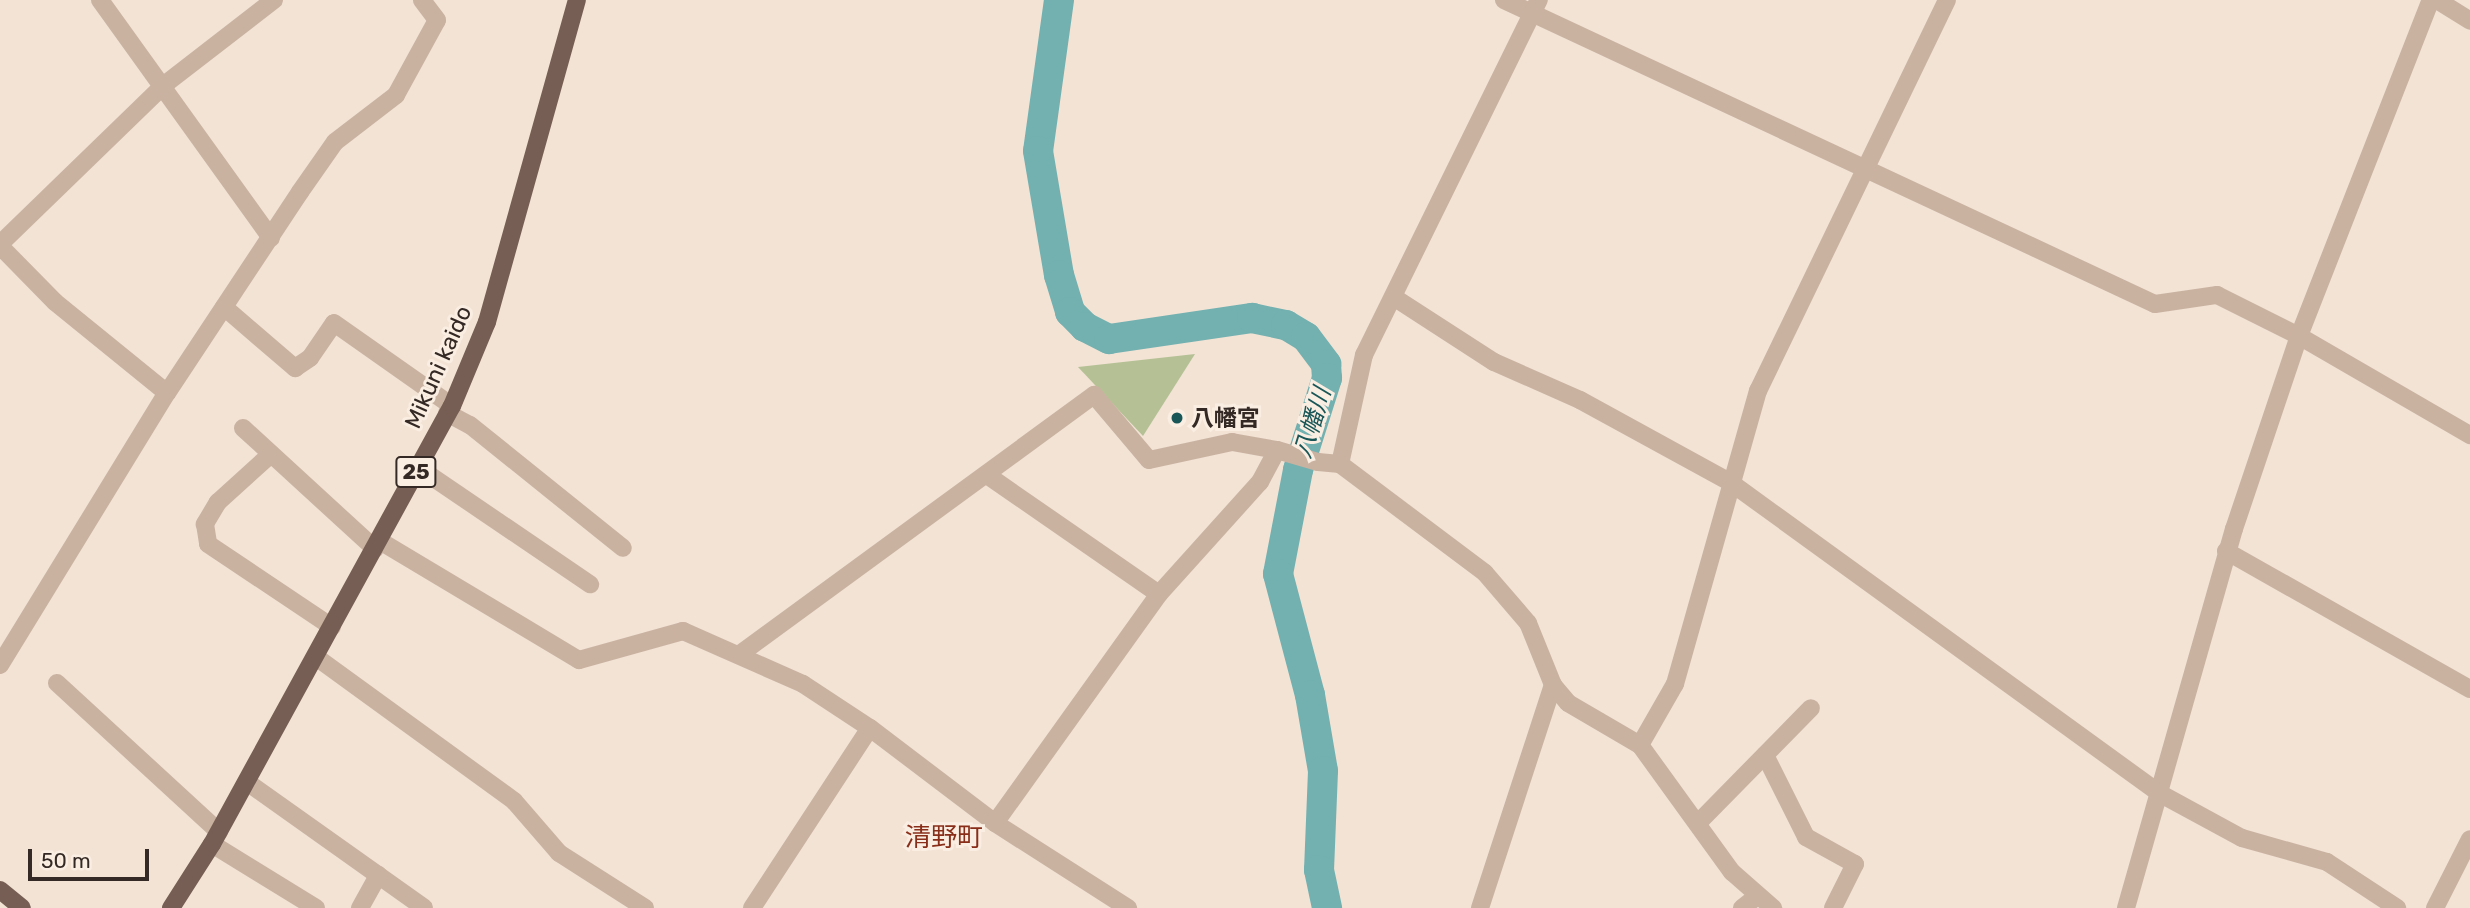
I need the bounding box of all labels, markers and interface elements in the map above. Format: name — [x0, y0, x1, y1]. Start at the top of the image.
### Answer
street label: Mikuni kaido — [399, 301, 477, 433]
water label: 八幡川 — [1289, 384, 1337, 462]
place label: 八幡宮 — [1191, 404, 1260, 432]
marker: 八幡宮 — [1169, 410, 1185, 426]
road number: 25 — [395, 454, 437, 490]
district label: 清野町 — [905, 822, 983, 854]
scale bar — [32, 834, 152, 878]
text: 50 m — [41, 848, 91, 873]

